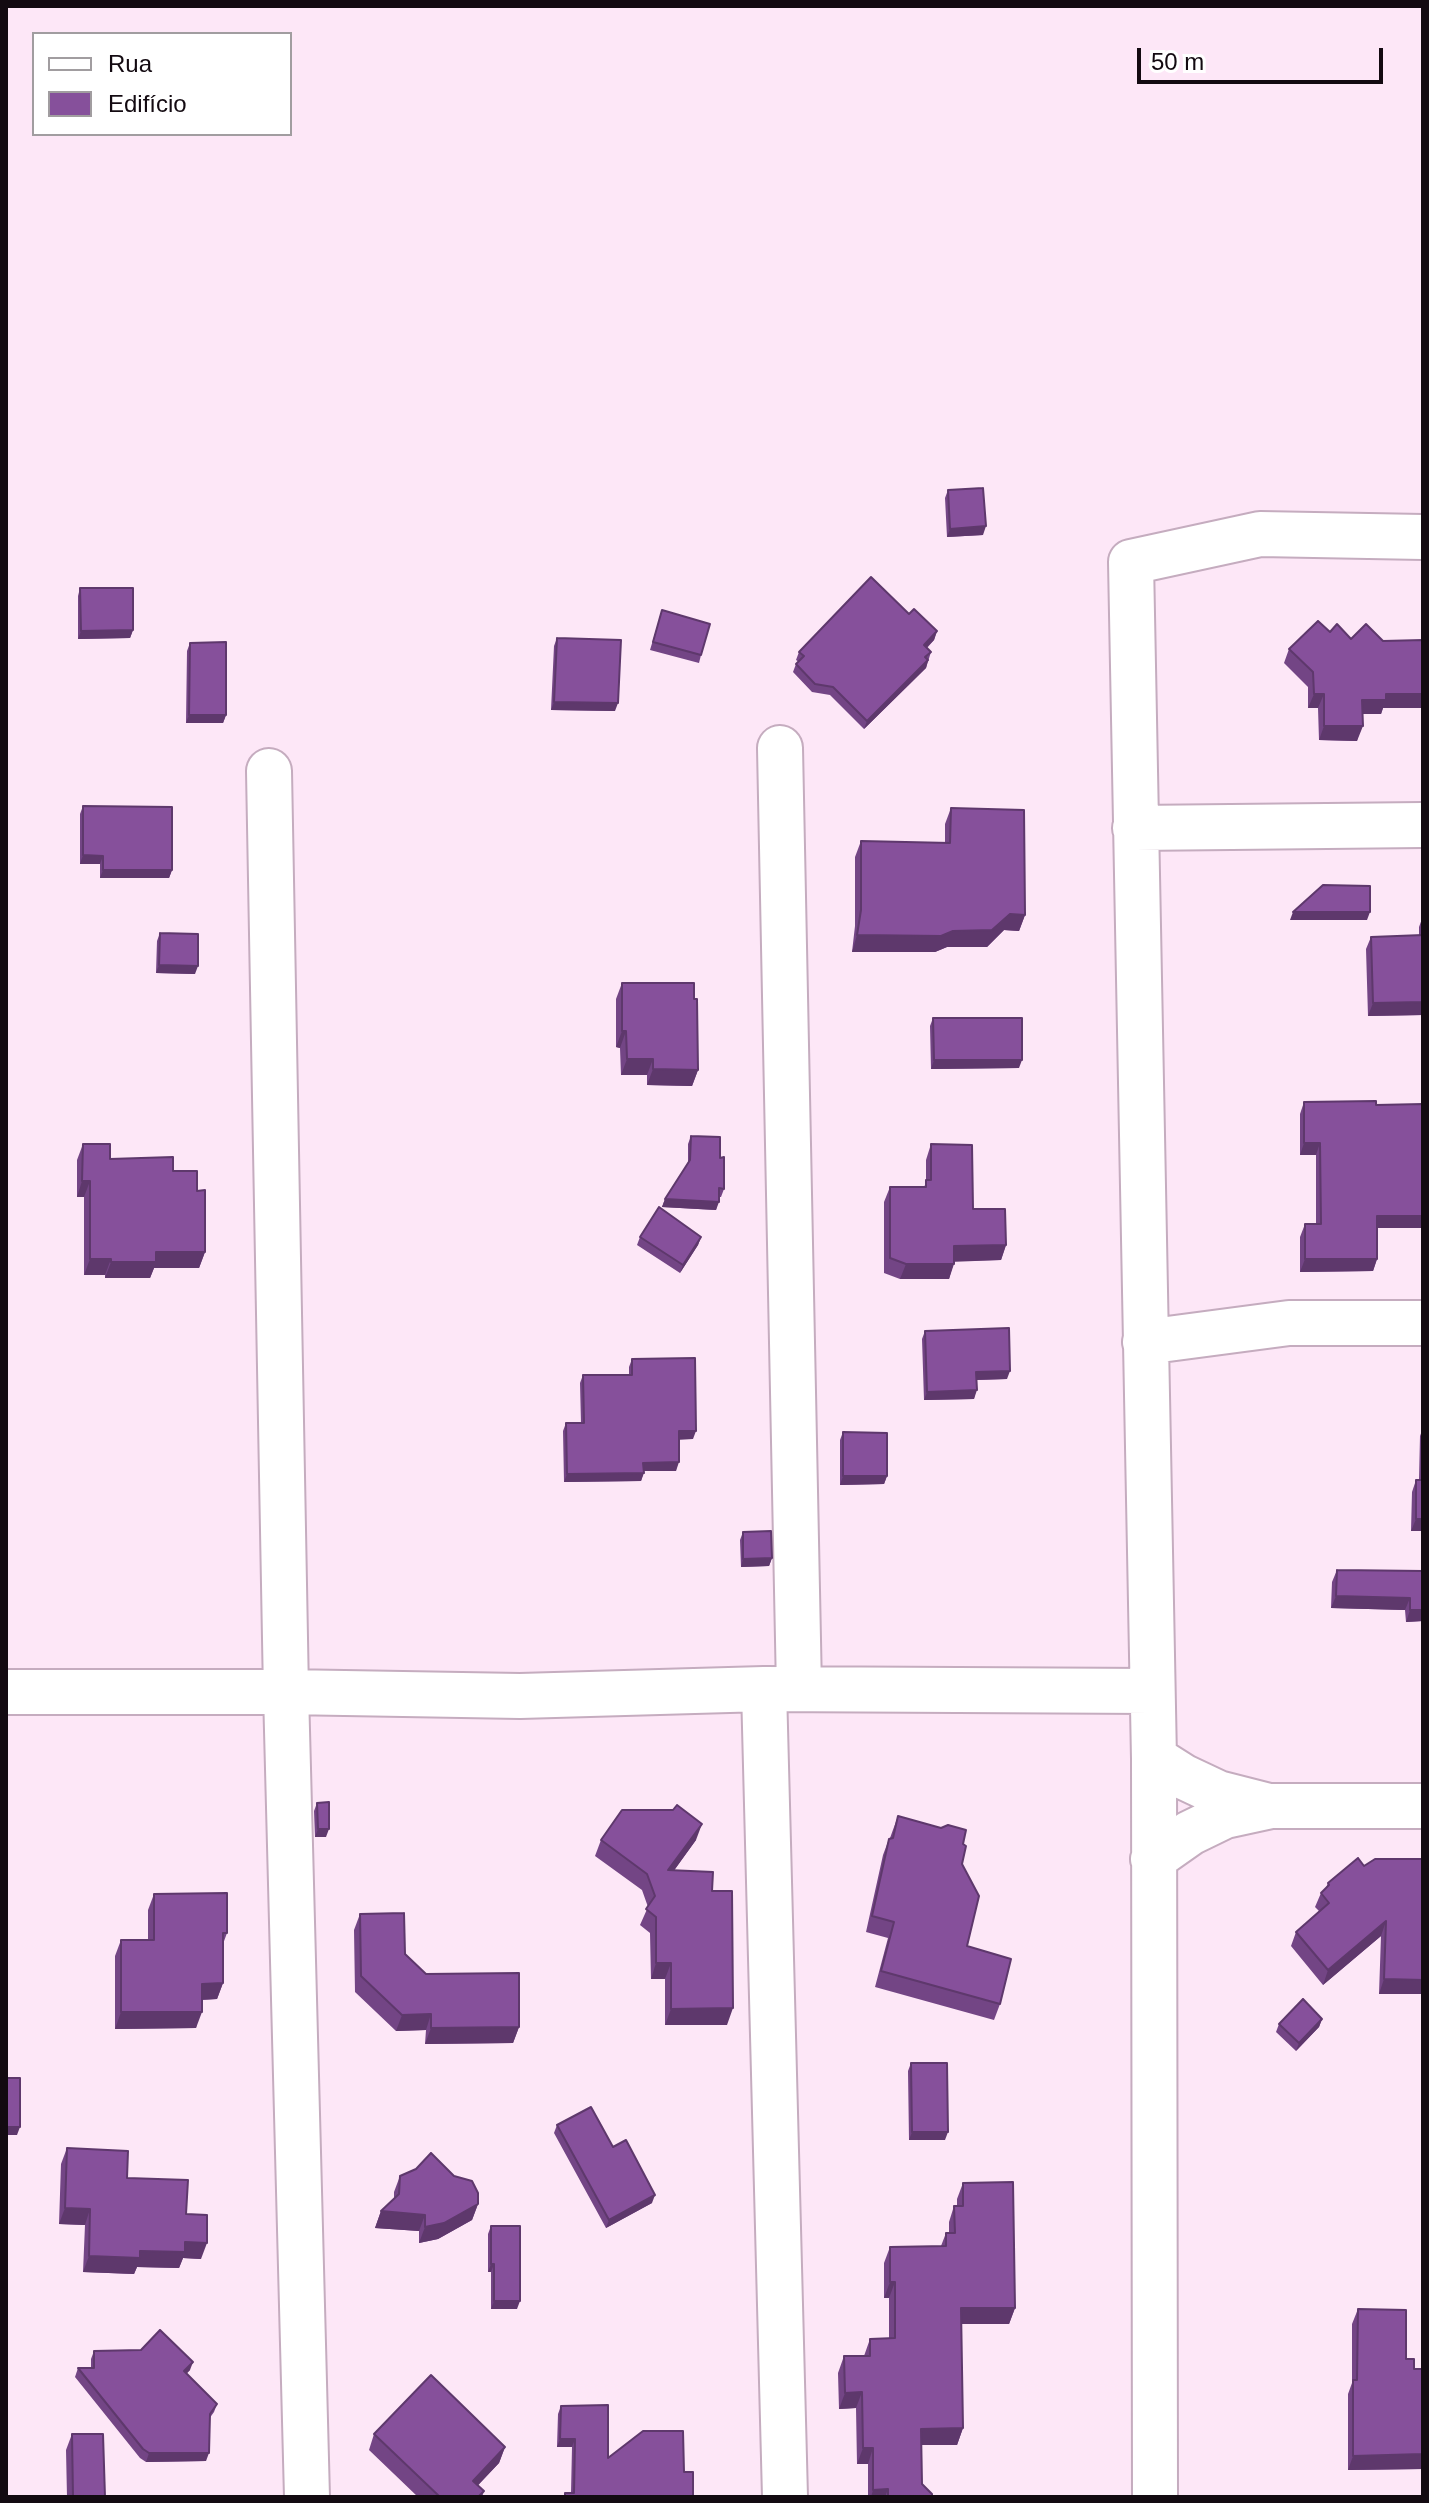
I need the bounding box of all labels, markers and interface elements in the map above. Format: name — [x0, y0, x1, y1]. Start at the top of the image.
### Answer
legend — [32, 32, 292, 136]
scale bar — [1141, 32, 1387, 82]
text: 50 m — [1151, 48, 1204, 75]
text: Rua — [108, 50, 152, 77]
text: Edifício — [108, 90, 187, 117]

